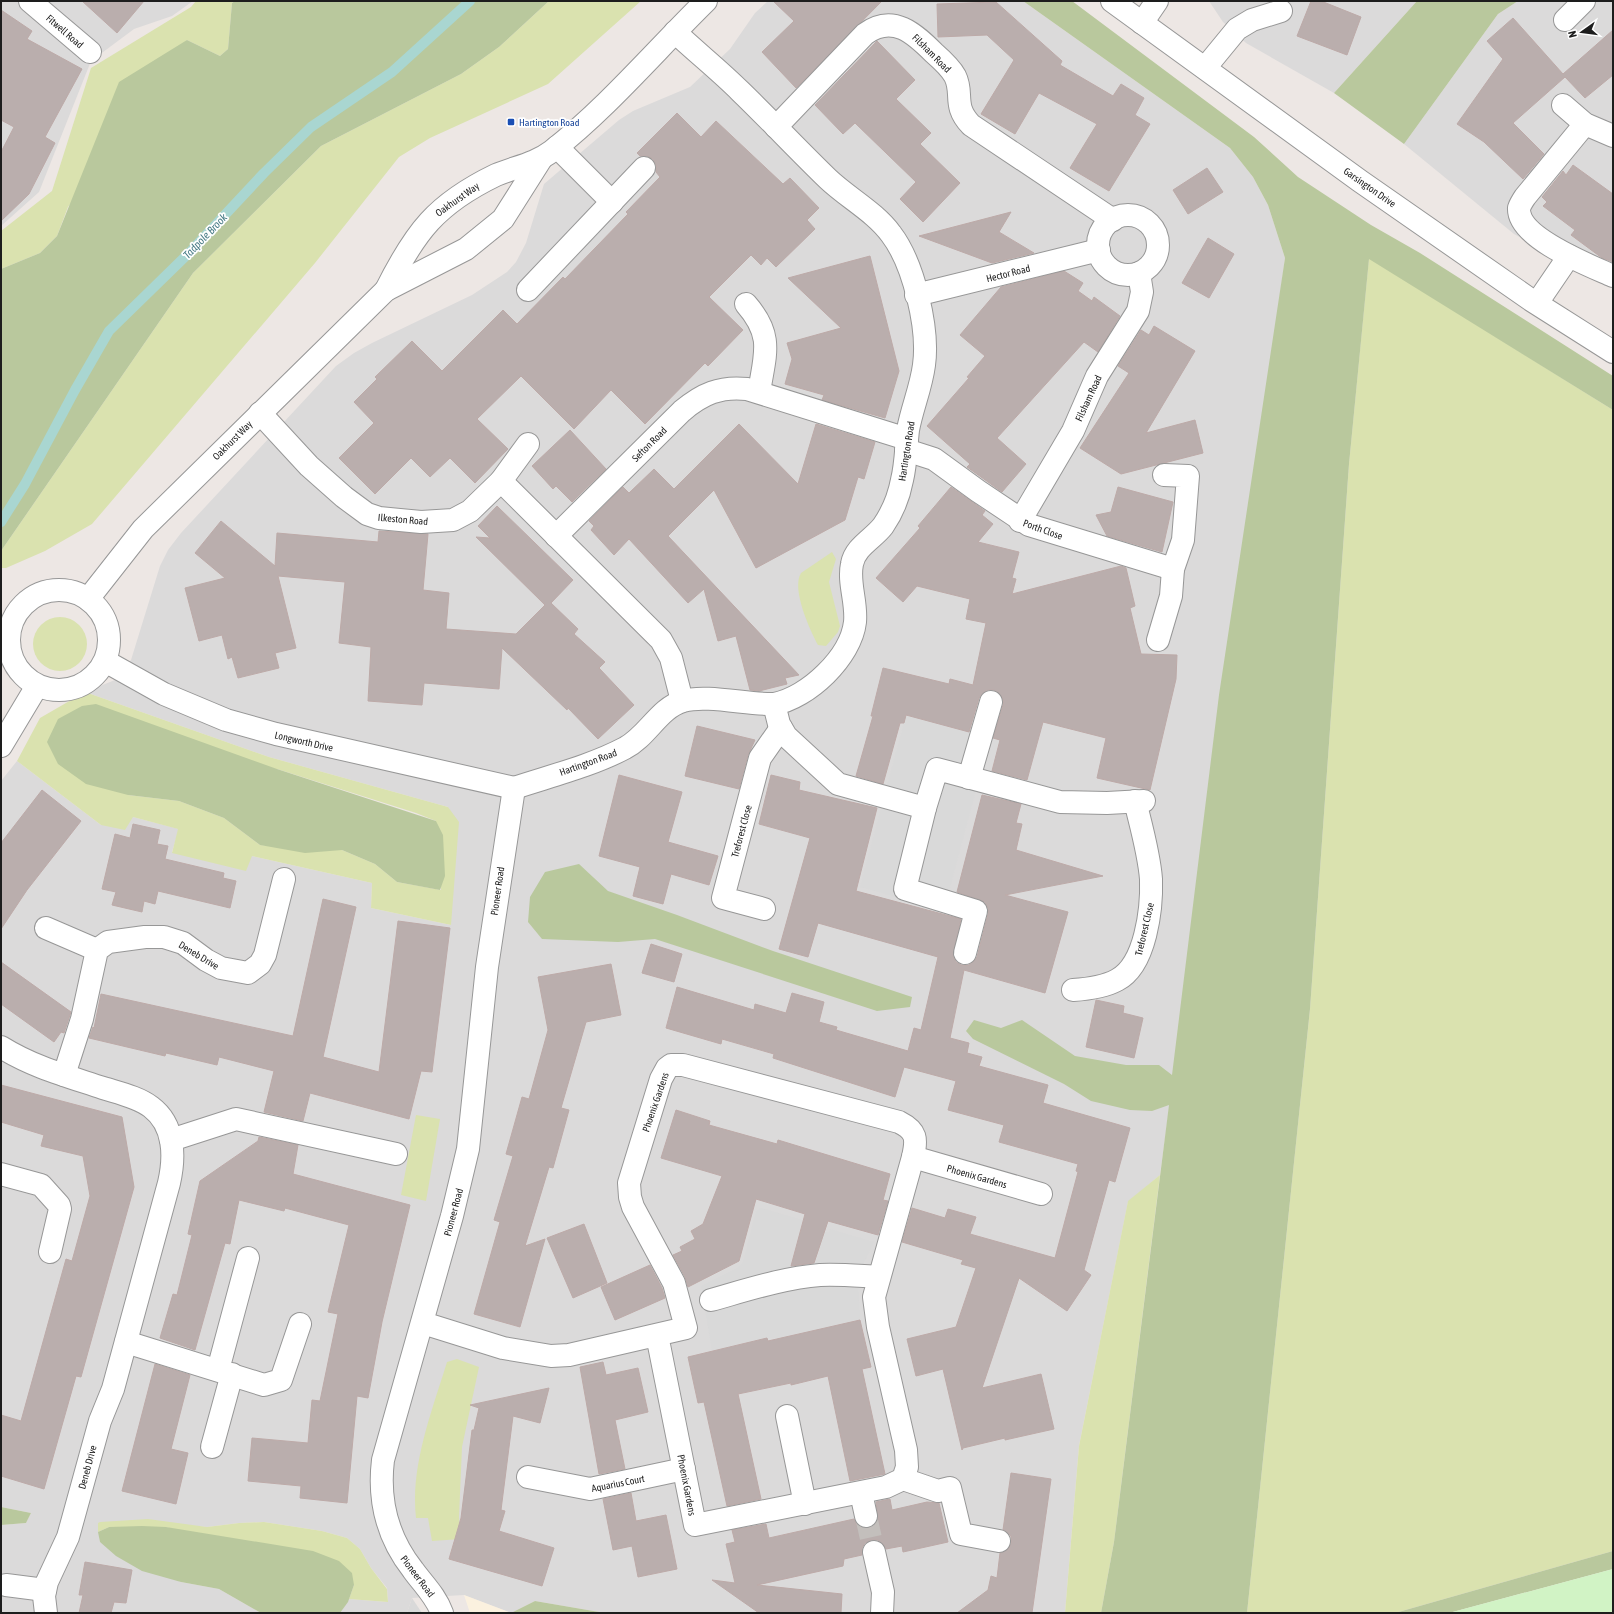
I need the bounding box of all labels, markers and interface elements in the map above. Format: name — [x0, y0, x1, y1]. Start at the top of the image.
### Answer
street label: Fitwell Road — [44, 12, 86, 51]
north arrow — [1562, 12, 1602, 52]
text: N — [1566, 30, 1579, 39]
street label: Filsham Road — [910, 32, 953, 75]
marker: Hartington Road — [506, 117, 516, 127]
place label: Hartington Road — [519, 117, 580, 128]
street label: Garsington Drive — [1342, 165, 1398, 210]
street label: Oakhurst Way — [433, 180, 481, 219]
water label: Tadpole Brook — [181, 211, 229, 261]
street label: Hector Road — [985, 263, 1031, 284]
street label: Filsham Road — [1073, 373, 1104, 423]
street label: Oakhurst Way — [210, 418, 254, 462]
street label: Hartington Road — [896, 420, 917, 482]
street label: Sefton Road — [630, 425, 669, 464]
street label: Ilkeston Road — [377, 512, 429, 527]
street label: Porth Close — [1022, 517, 1065, 542]
street label: Longworth Drive — [274, 729, 335, 754]
street label: Hartington Road — [558, 747, 619, 778]
street label: Treforest Close — [729, 803, 754, 859]
street label: Pioneer Road — [489, 866, 506, 916]
street label: Treforest Close — [1133, 901, 1156, 957]
street label: Deneb Drive — [177, 939, 221, 972]
street label: Phoenix Gardens — [640, 1071, 671, 1133]
street label: Phoenix Gardens — [945, 1163, 1009, 1190]
street label: Pioneer Road — [442, 1187, 465, 1237]
street label: Deneb Drive — [76, 1444, 99, 1490]
street label: Phoenix Gardens — [675, 1454, 698, 1517]
street label: Aquarius Court — [591, 1473, 646, 1494]
street label: Pioneer Road — [398, 1553, 437, 1599]

